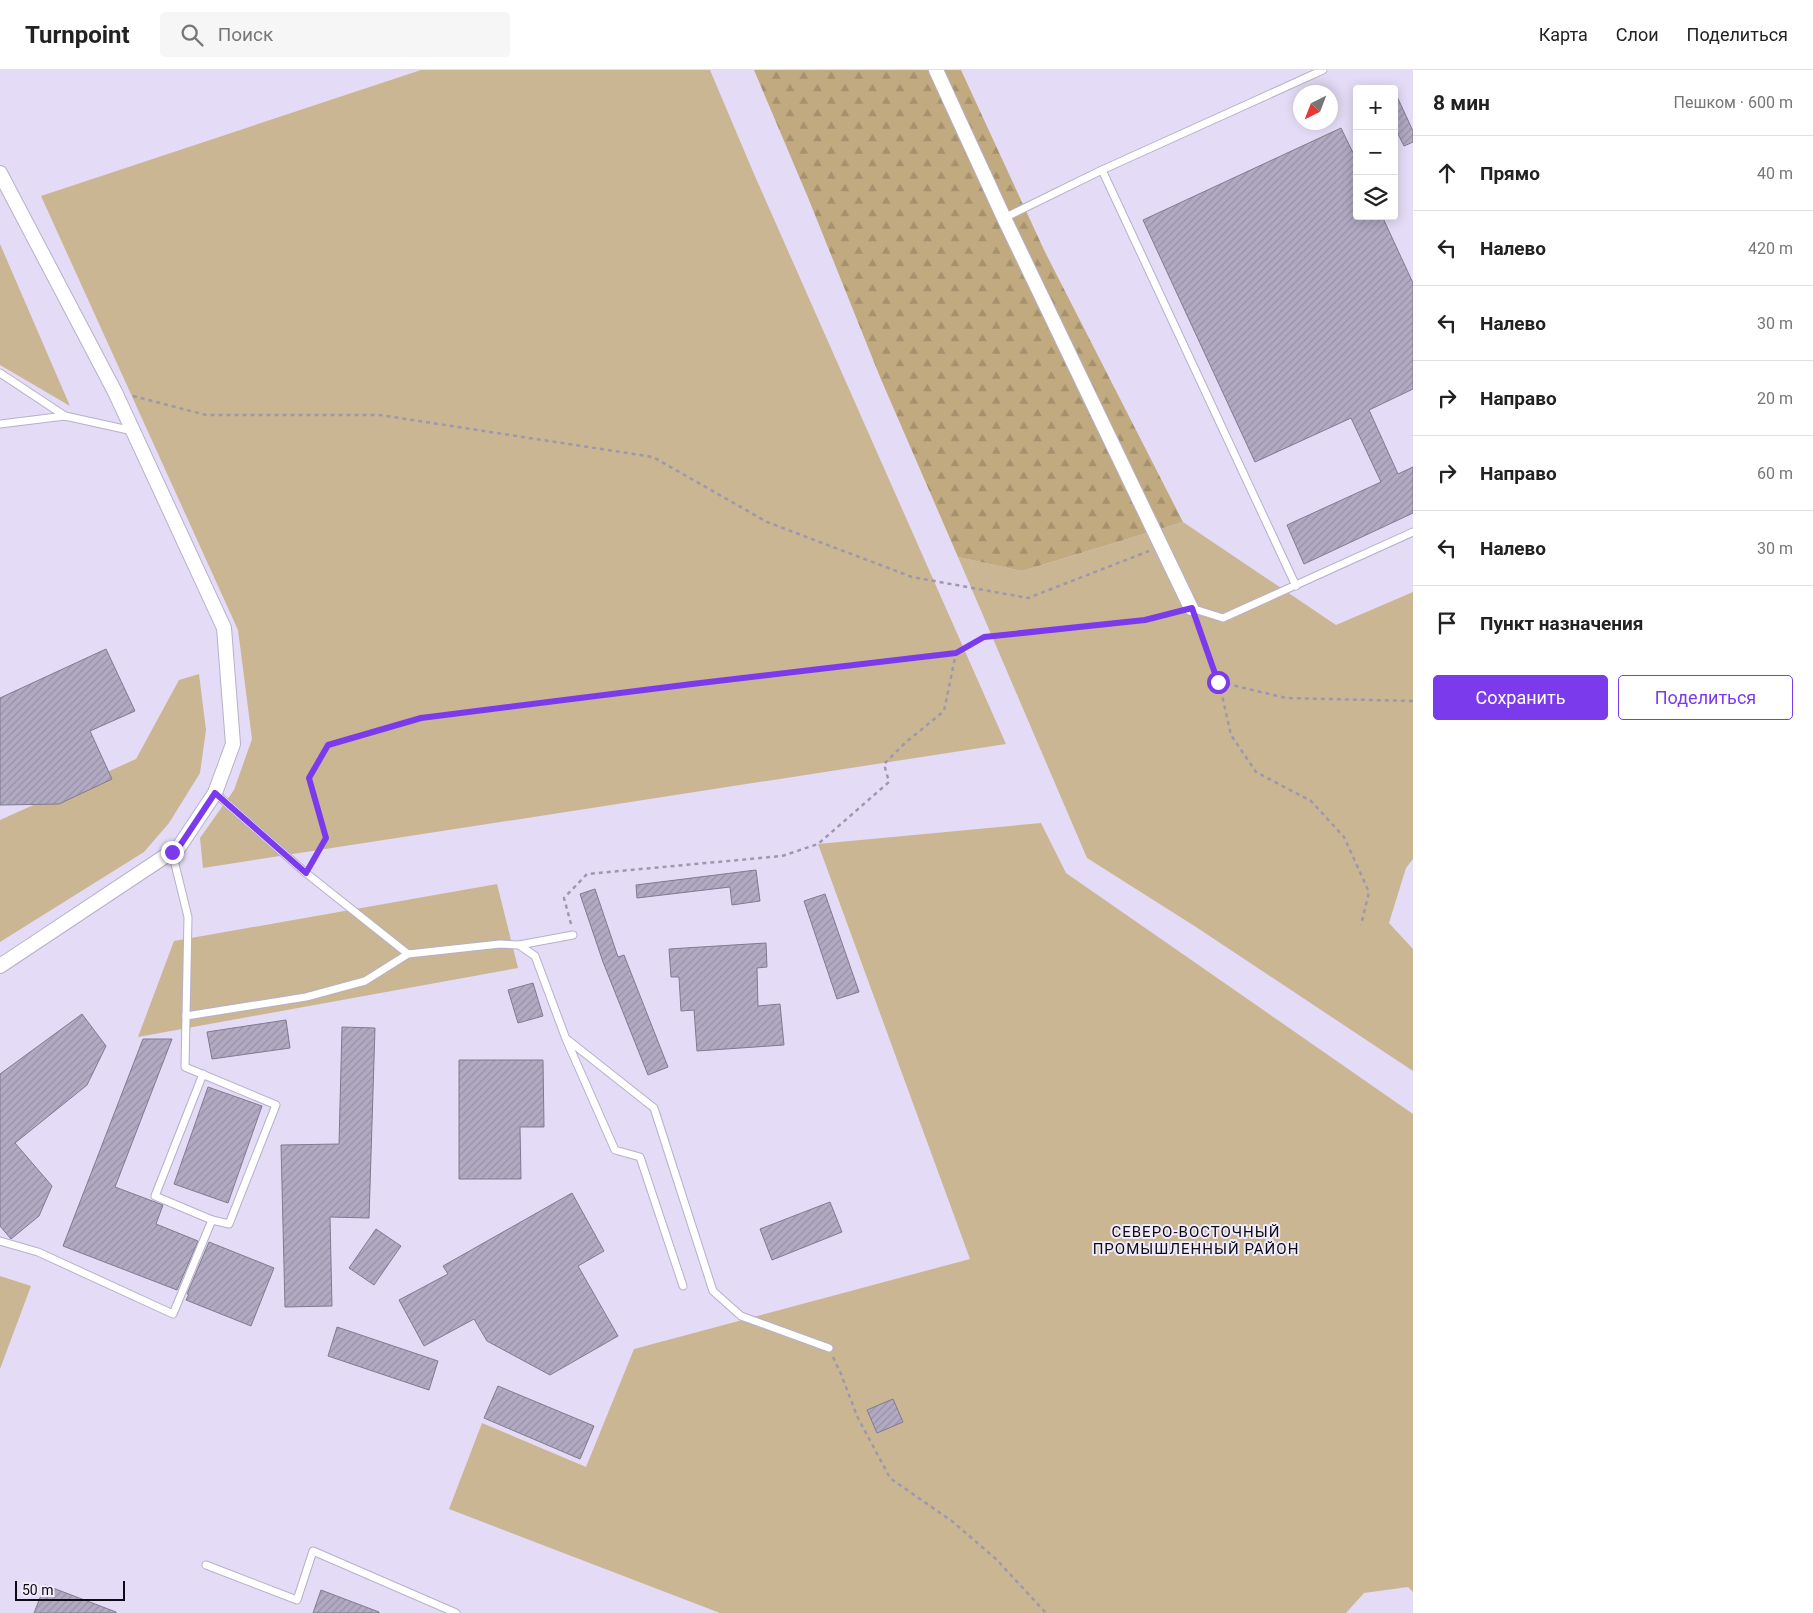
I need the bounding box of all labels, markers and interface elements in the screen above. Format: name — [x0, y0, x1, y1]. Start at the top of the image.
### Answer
search box — [160, 12, 510, 57]
text: Turnpoint — [25, 21, 130, 49]
icon: search — [178, 21, 206, 49]
text: Поиск — [218, 23, 273, 46]
text: Карта — [1539, 24, 1588, 45]
text: Слои — [1616, 24, 1659, 45]
text: Поделиться — [1687, 24, 1788, 45]
north arrow — [1293, 85, 1338, 130]
map controls — [1353, 85, 1398, 220]
button: + — [1353, 85, 1398, 130]
text: 8 мин — [1433, 91, 1490, 115]
text: Пешком · 600 m — [1674, 93, 1793, 112]
button: − — [1353, 130, 1398, 175]
icon: ahead — [1433, 159, 1461, 187]
text: Прямо — [1480, 162, 1540, 185]
text: 40 m — [1757, 164, 1793, 183]
button: layers — [1353, 175, 1398, 220]
icon: left — [1433, 234, 1461, 262]
text: Налево — [1480, 237, 1546, 260]
text: 420 m — [1748, 239, 1793, 258]
icon: left — [1433, 309, 1461, 337]
text: Налево — [1480, 312, 1546, 335]
text: 30 m — [1757, 314, 1793, 333]
icon: right — [1433, 384, 1461, 412]
text: Направо — [1480, 387, 1557, 410]
text: 20 m — [1757, 389, 1793, 408]
icon: right — [1433, 459, 1461, 487]
text: Направо — [1480, 462, 1557, 485]
text: 60 m — [1757, 464, 1793, 483]
icon: left — [1433, 534, 1461, 562]
text: Налево — [1480, 537, 1546, 560]
text: 30 m — [1757, 539, 1793, 558]
icon: arrive — [1433, 609, 1461, 637]
text: Пункт назначения — [1480, 612, 1643, 635]
route start — [1207, 671, 1230, 694]
button: Сохранить — [1433, 675, 1608, 720]
button: Поделиться — [1618, 675, 1793, 720]
route end — [161, 841, 184, 864]
district label: СЕВЕРО-ВОСТОЧНЫЙ ПРОМЫШЛЕННЫЙ РАЙОН — [1093, 1223, 1299, 1258]
scale bar — [15, 1578, 125, 1601]
text: 50 m — [22, 1582, 54, 1598]

